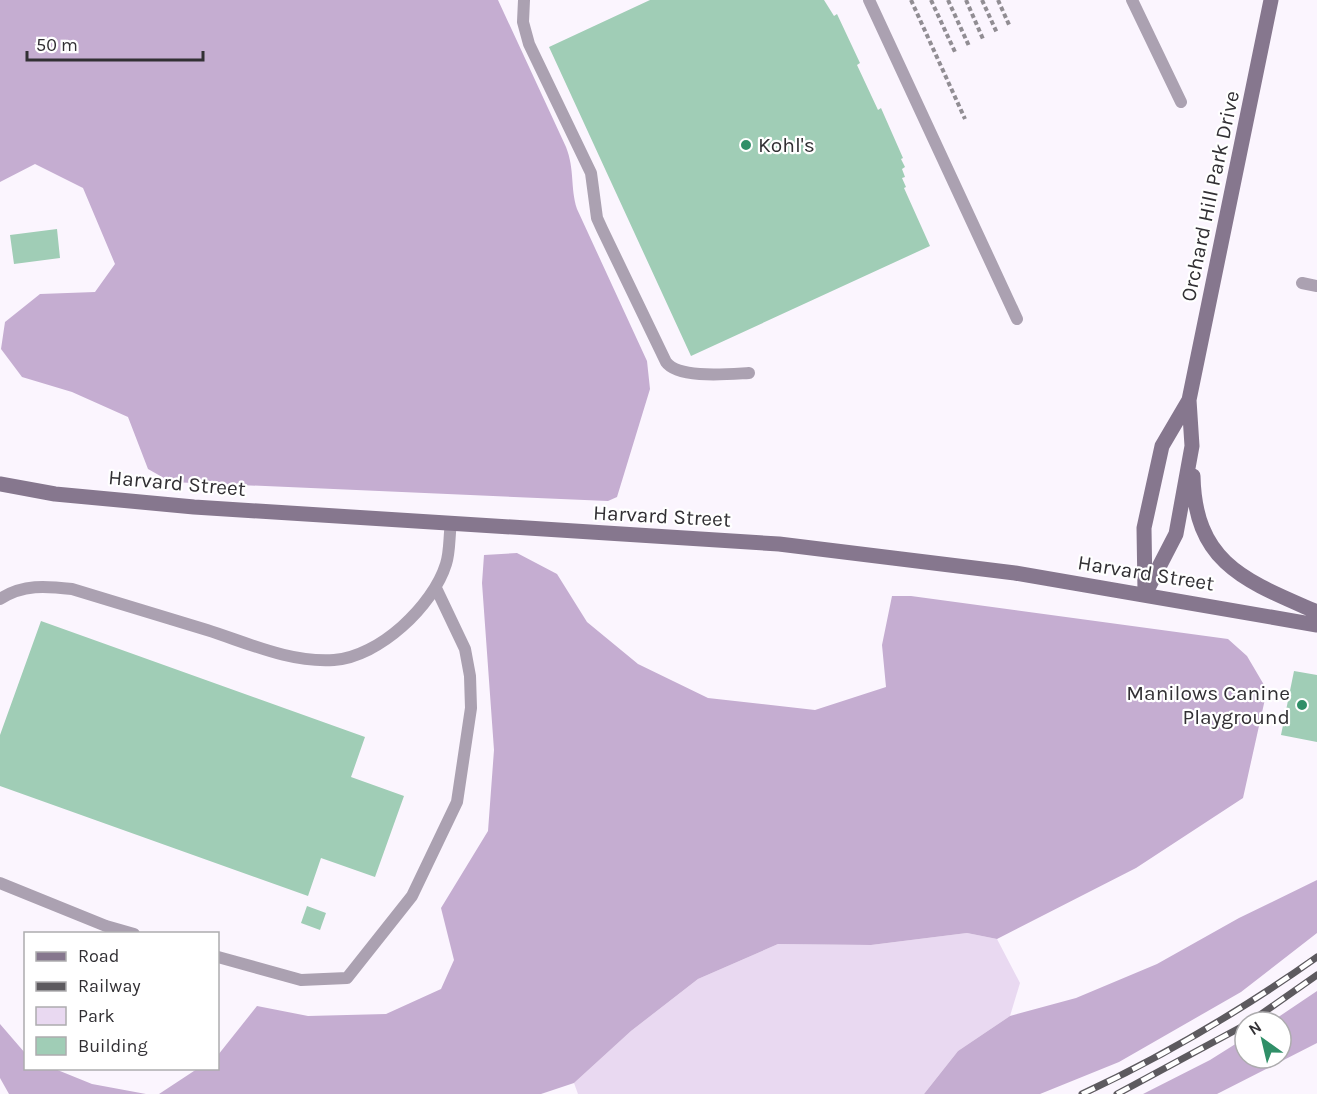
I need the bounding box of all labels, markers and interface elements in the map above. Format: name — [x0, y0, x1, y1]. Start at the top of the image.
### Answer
scale bar — [27, 24, 202, 62]
text: 50 m — [36, 34, 78, 56]
street label: Orchard Hill Park Drive — [1176, 88, 1244, 304]
place label: Kohl's — [758, 133, 815, 157]
marker: Kohl's — [739, 138, 753, 152]
street label: Harvard Street — [107, 465, 247, 501]
street label: Harvard Street — [592, 500, 732, 532]
street label: Harvard Street — [1076, 550, 1216, 596]
place label: Manilows Canine Playground — [1126, 681, 1290, 729]
marker: Manilows Canine Playground — [1295, 698, 1309, 712]
legend — [24, 932, 219, 1070]
text: Road — [78, 945, 119, 967]
text: Railway — [78, 975, 141, 997]
text: Park — [78, 1005, 115, 1027]
north arrow — [1233, 1010, 1293, 1070]
text: N — [1245, 1017, 1265, 1039]
text: Building — [78, 1035, 148, 1057]

